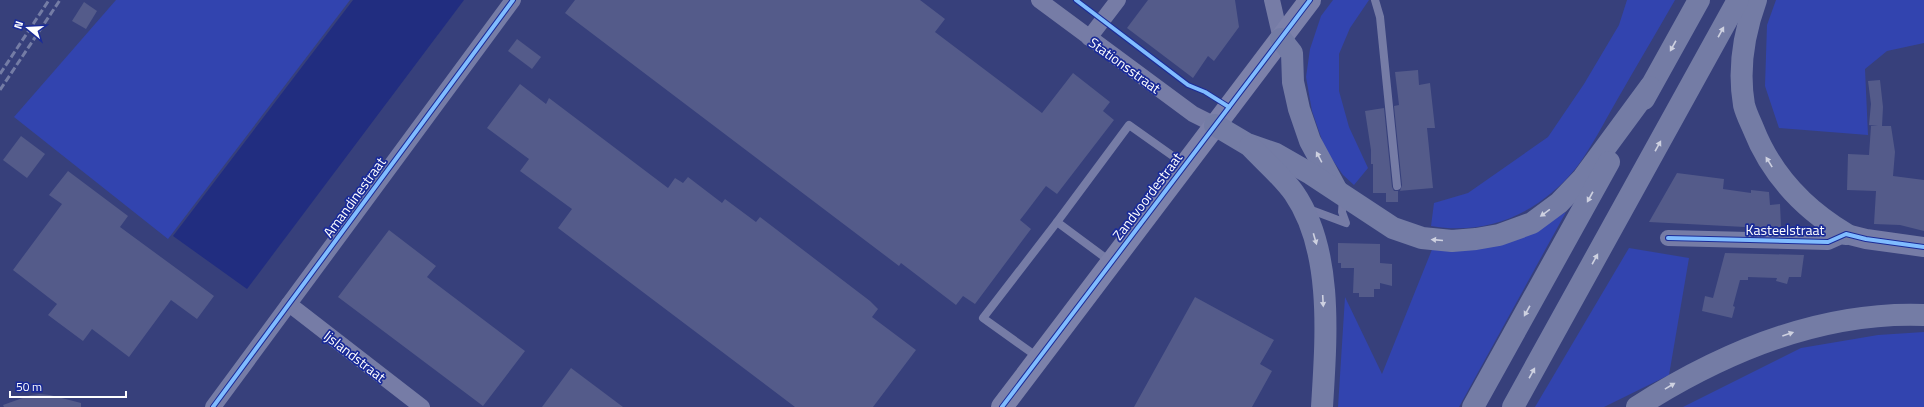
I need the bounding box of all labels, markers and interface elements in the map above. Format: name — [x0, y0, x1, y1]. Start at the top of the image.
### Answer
north arrow — [8, 8, 48, 48]
text: N — [10, 19, 27, 31]
one-way arrow — [1717, 26, 1724, 38]
street label: Stationsstraat — [1085, 32, 1165, 98]
one-way arrow — [1669, 40, 1676, 52]
one-way arrow — [1654, 140, 1661, 151]
street label: Zandvoordestraat — [1107, 148, 1187, 244]
one-way arrow — [1316, 151, 1322, 163]
street label: Amandinestraat — [318, 152, 390, 242]
one-way arrow — [1765, 156, 1773, 167]
one-way arrow — [1586, 191, 1593, 203]
one-way arrow — [1540, 209, 1551, 217]
street label: Kasteelstraat — [1746, 219, 1825, 240]
one-way arrow — [1312, 233, 1318, 245]
one-way arrow — [1431, 236, 1443, 243]
one-way arrow — [1591, 253, 1598, 265]
one-way arrow — [1320, 295, 1327, 307]
one-way arrow — [1523, 305, 1530, 316]
street label: Ijslandstraat — [320, 325, 390, 387]
one-way arrow — [1783, 330, 1795, 336]
one-way arrow — [1528, 367, 1535, 379]
scale bar — [10, 373, 126, 399]
text: 50 m — [16, 377, 42, 396]
one-way arrow — [1664, 383, 1676, 390]

